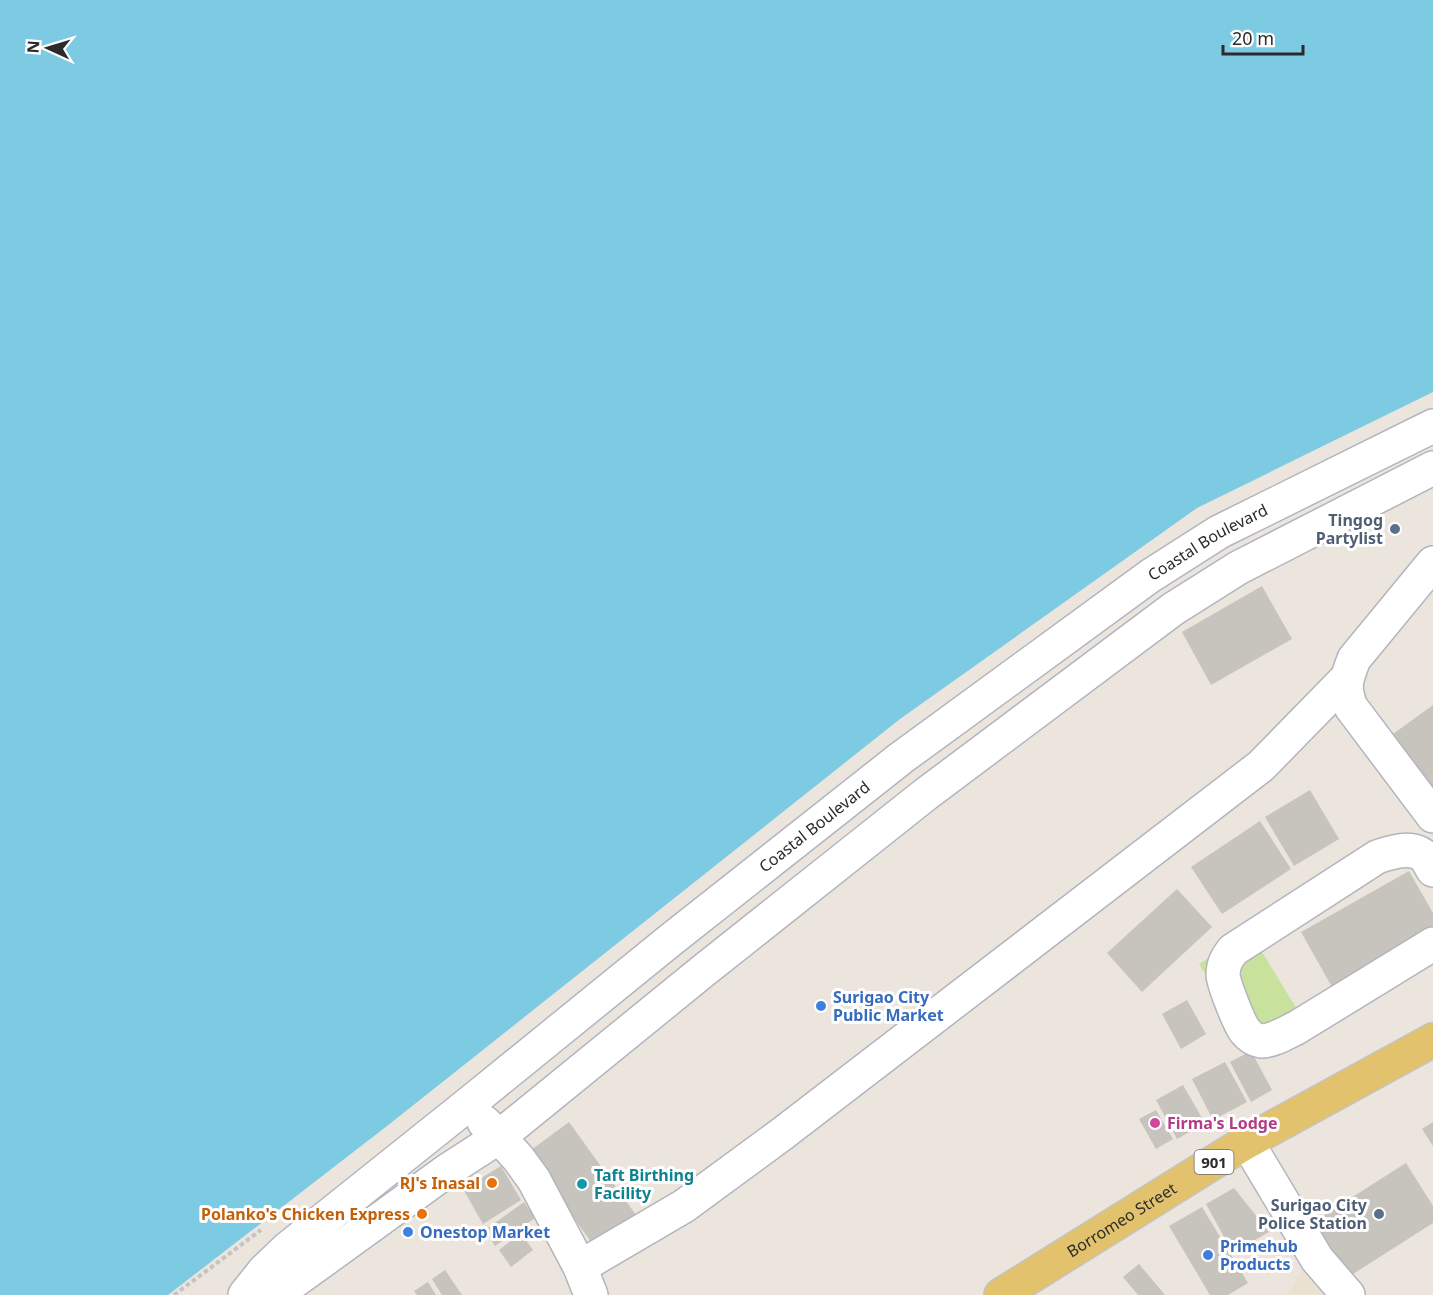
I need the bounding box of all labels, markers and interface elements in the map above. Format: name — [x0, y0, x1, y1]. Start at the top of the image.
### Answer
north arrow — [18, 18, 78, 78]
scale bar — [1223, 18, 1302, 56]
text: 20 m — [1232, 26, 1274, 50]
text: N — [22, 40, 44, 54]
street label: Coastal Boulevard — [1143, 499, 1271, 586]
place label: Tingog Partylist — [1316, 509, 1383, 549]
marker: Tingog Partylist — [1388, 522, 1402, 536]
street label: Coastal Boulevard — [754, 776, 874, 877]
place label: Surigao City Public Market — [833, 986, 944, 1026]
marker: Surigao City Public Market — [814, 999, 828, 1013]
place label: Firma's Lodge — [1167, 1112, 1277, 1134]
marker: Firma's Lodge — [1148, 1116, 1162, 1130]
road number: 901 — [1194, 1150, 1234, 1174]
place label: Taft Birthing Facility — [594, 1164, 694, 1204]
place label: RJ's Inasal — [400, 1172, 480, 1194]
marker: RJ's Inasal — [485, 1176, 499, 1190]
marker: Taft Birthing Facility — [575, 1177, 589, 1191]
street label: Borromeo Street — [1063, 1177, 1181, 1262]
place label: Surigao City Police Station — [1258, 1194, 1368, 1234]
place label: Polanko's Chicken Express — [201, 1203, 410, 1225]
marker: Polanko's Chicken Express — [415, 1207, 429, 1221]
marker: Surigao City Police Station — [1372, 1207, 1386, 1221]
place label: Onestop Market — [420, 1221, 550, 1243]
marker: Onestop Market — [401, 1225, 415, 1239]
place label: Primehub Products — [1220, 1235, 1298, 1275]
marker: Primehub Products — [1201, 1248, 1215, 1262]

